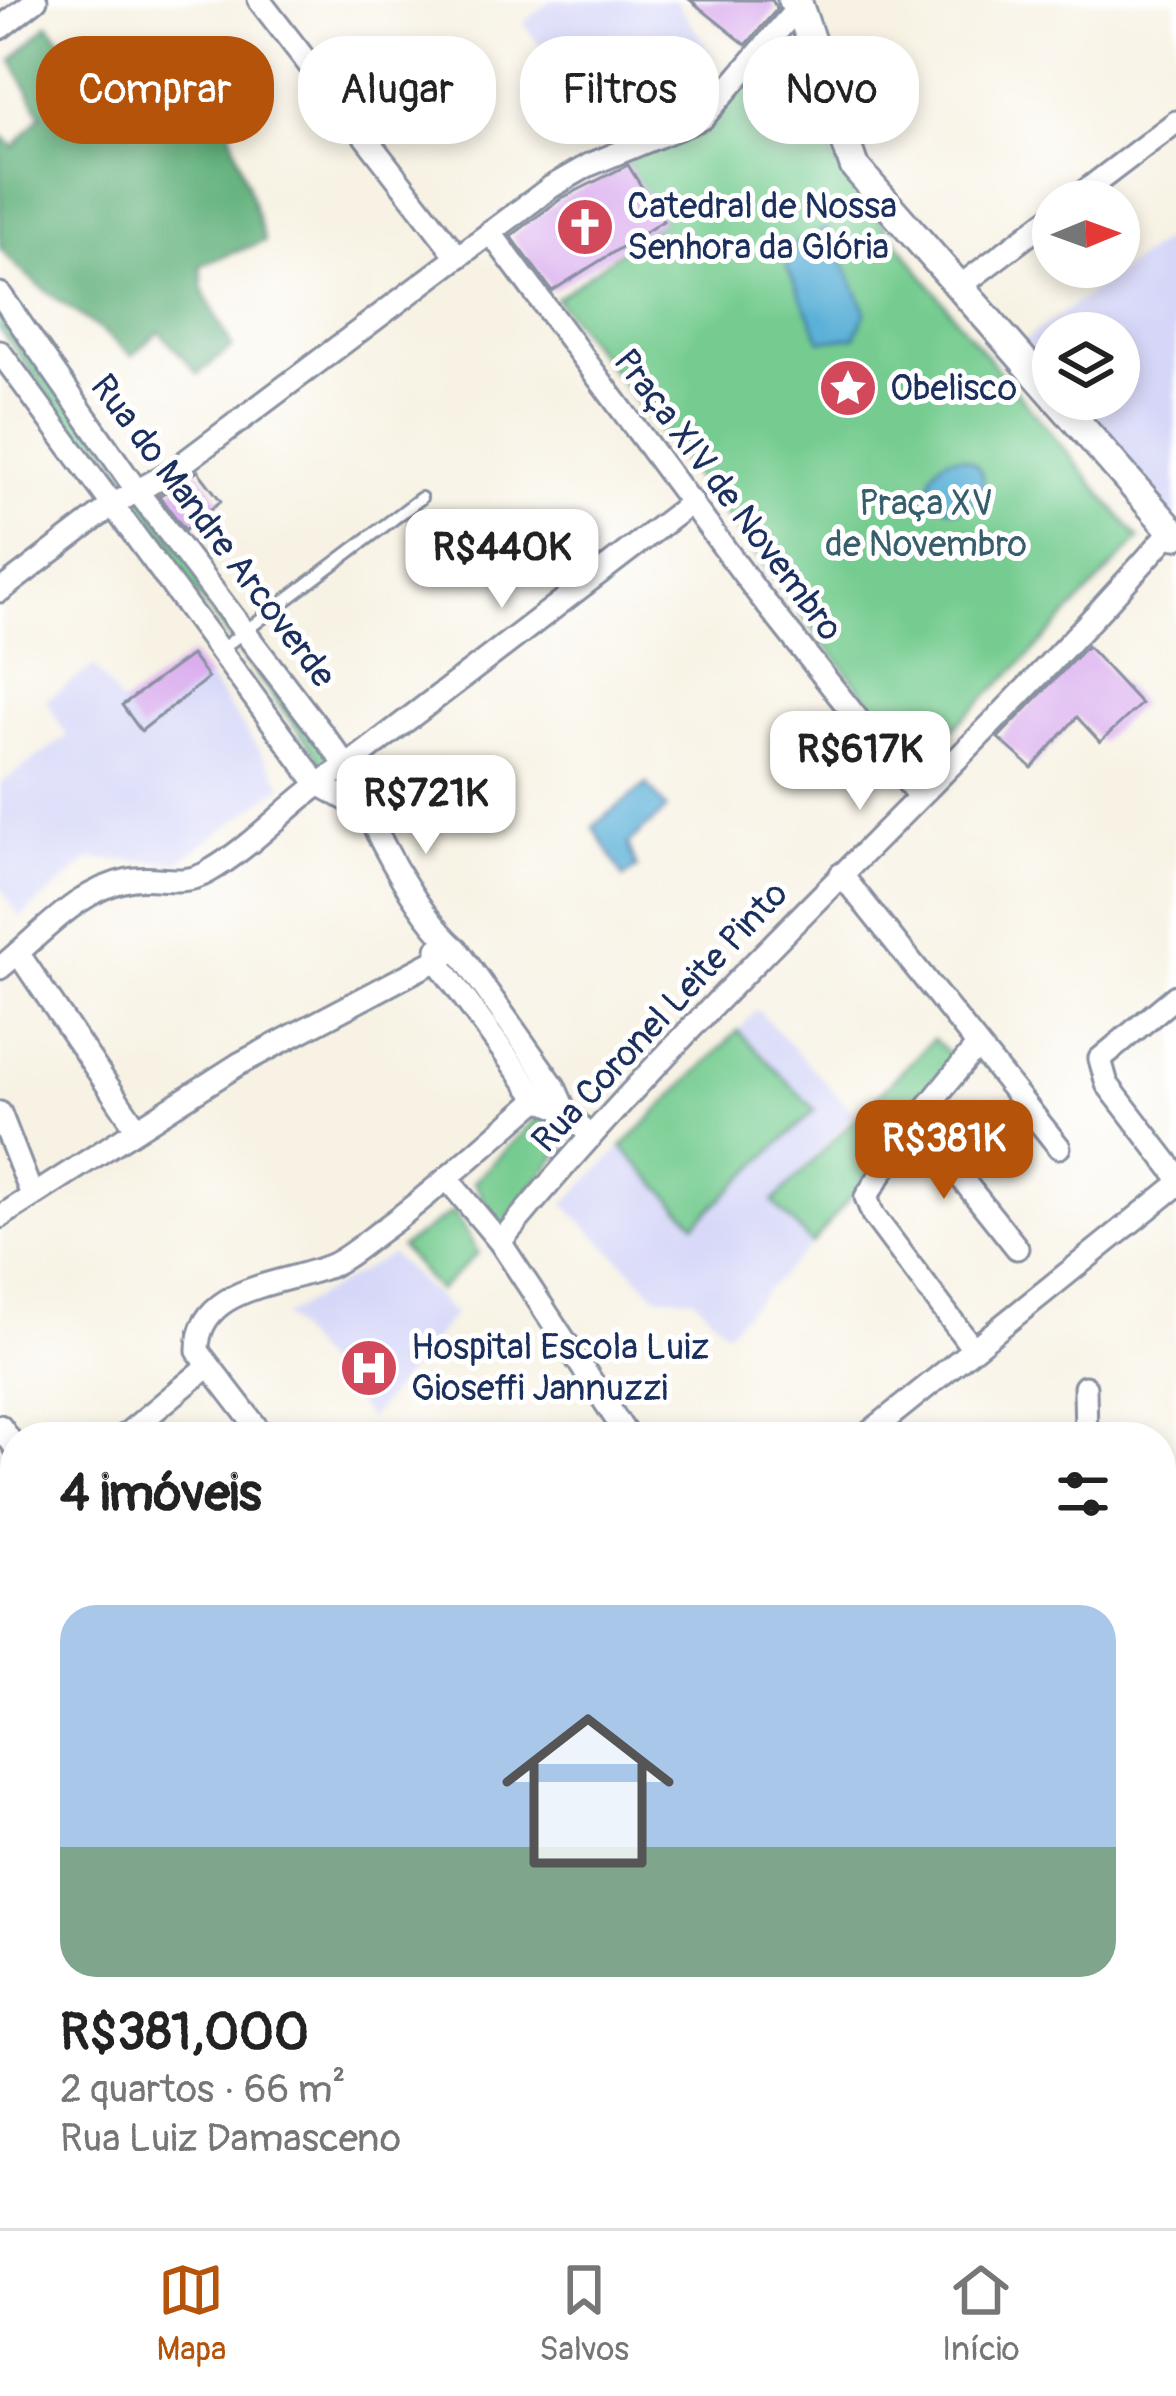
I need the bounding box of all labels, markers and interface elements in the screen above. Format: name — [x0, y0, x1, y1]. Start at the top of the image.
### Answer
chip: Comprar — [36, 36, 274, 144]
chip: Alugar — [298, 36, 496, 144]
chip: Filtros — [520, 36, 719, 144]
chip: Novo — [743, 36, 919, 144]
north arrow — [1032, 180, 1140, 288]
map controls — [1032, 180, 1140, 420]
place label: Catedral de Nossa Senhora da Glória — [627, 184, 897, 270]
church icon: Catedral de Nossa Senhora da Glória — [554, 196, 616, 258]
button: layers — [1032, 312, 1140, 420]
street label: Praça XIV de Novembro — [604, 340, 852, 650]
place icon: Obelisco — [817, 357, 879, 419]
street label: Rua do Mandre Arcoverde — [81, 366, 346, 697]
place label: Obelisco — [890, 366, 1017, 411]
park label: Praça XV de Novembro — [825, 481, 1027, 567]
pin: R$440K — [404, 509, 600, 611]
text: R$440K — [432, 523, 572, 572]
pin: R$617K — [762, 711, 958, 813]
text: R$617K — [797, 725, 923, 774]
pin: R$721K — [328, 755, 524, 857]
text: R$721K — [364, 769, 488, 818]
street label: Rua Coronel Leite Pinto — [523, 872, 797, 1162]
pin: R$381K — [846, 1100, 1042, 1202]
text: R$381K — [882, 1114, 1006, 1163]
place label: Hospital Escola Luiz Gioseffi Jannuzzi — [411, 1325, 709, 1411]
hospital icon: Hospital Escola Luiz Gioseffi Jannuzzi — [338, 1337, 400, 1399]
icon: filters — [1050, 1461, 1116, 1527]
text: 4 imóveis — [60, 1462, 262, 1526]
icon: home — [480, 1683, 696, 1899]
text: R$381,000 — [60, 2001, 309, 2065]
text: 2 quartos · 66 m² — [60, 2065, 346, 2114]
text: Rua Luiz Damasceno — [60, 2114, 401, 2163]
tab: Mapa — [156, 2257, 226, 2370]
tab: Salvos — [539, 2257, 629, 2370]
tab: Início — [942, 2257, 1020, 2370]

